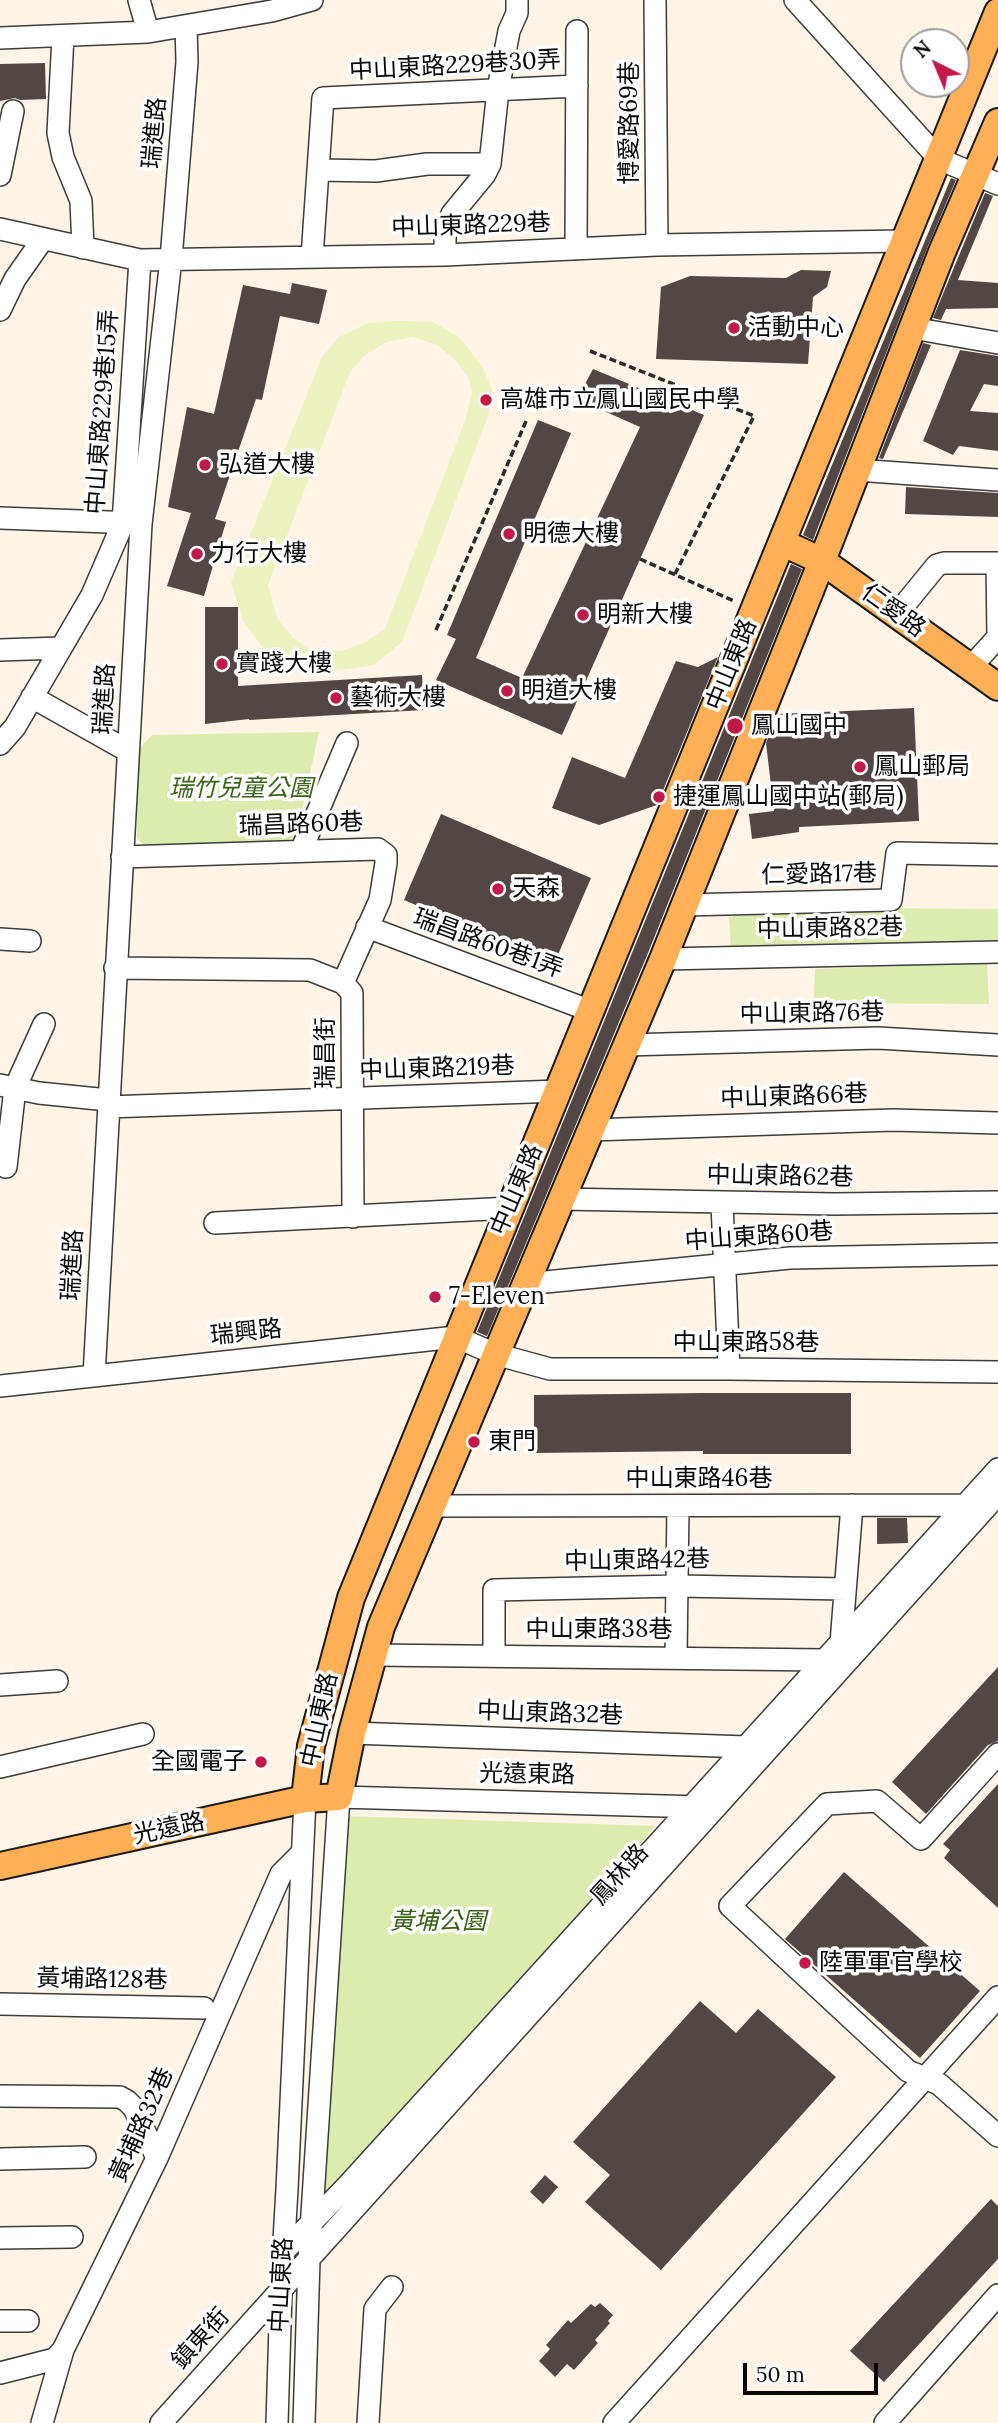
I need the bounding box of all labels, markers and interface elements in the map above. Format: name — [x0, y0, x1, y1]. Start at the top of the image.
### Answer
north arrow — [900, 28, 970, 98]
text: N — [908, 35, 936, 63]
street label: 中山東路229巷30弄 — [348, 46, 562, 86]
street label: 博愛路69巷 — [616, 61, 644, 185]
street label: 瑞進路 — [138, 96, 172, 170]
street label: 中山東路229巷 — [391, 209, 551, 243]
street label: 中山東路229巷15弄 — [81, 309, 125, 515]
place label: 活動中心 — [748, 314, 844, 342]
marker: 活動中心 — [726, 320, 742, 336]
place label: 高雄市立鳳山國民中學 — [500, 386, 740, 414]
marker: 高雄市立鳳山國民中學 — [478, 392, 494, 408]
place label: 弘道大樓 — [219, 451, 315, 479]
marker: 弘道大樓 — [197, 457, 213, 473]
place label: 明德大樓 — [523, 520, 619, 548]
marker: 明德大樓 — [501, 526, 517, 542]
place label: 力行大樓 — [211, 540, 307, 568]
marker: 力行大樓 — [189, 546, 205, 562]
street label: 仁愛路 — [855, 578, 931, 644]
place label: 明新大樓 — [597, 601, 693, 629]
marker: 明新大樓 — [575, 607, 591, 623]
street label: 中山東路 — [701, 615, 763, 715]
place label: 實踐大樓 — [236, 650, 332, 678]
marker: 實踐大樓 — [214, 656, 230, 672]
street label: 瑞進路 — [89, 662, 121, 736]
place label: 明道大樓 — [521, 677, 617, 705]
marker: 明道大樓 — [499, 683, 515, 699]
place label: 藝術大樓 — [350, 684, 446, 712]
marker: 藝術大樓 — [328, 690, 344, 706]
place label: 鳳山國中 — [751, 712, 847, 740]
marker: 鳳山國中 — [725, 716, 745, 736]
place label: 鳳山郵局 — [874, 753, 970, 781]
marker: 鳳山郵局 — [852, 759, 868, 775]
park label: 瑞竹兒童公園 — [169, 775, 313, 803]
place label: 捷運鳳山國中站(郵局) — [673, 783, 904, 811]
marker: 捷運鳳山國中站(郵局) — [651, 789, 667, 805]
street label: 瑞昌路60巷 — [238, 808, 364, 842]
street label: 仁愛路17巷 — [761, 860, 877, 890]
place label: 天森 — [512, 875, 560, 903]
marker: 天森 — [490, 881, 506, 897]
street label: 瑞昌路60巷1弄 — [409, 904, 567, 984]
street label: 中山東路82巷 — [757, 913, 903, 945]
street label: 中山東路76巷 — [739, 998, 885, 1030]
street label: 瑞昌街 — [312, 1017, 340, 1089]
street label: 中山東路219巷 — [359, 1052, 515, 1086]
street label: 中山東路66巷 — [720, 1080, 868, 1114]
street label: 中山東路 — [485, 1140, 549, 1240]
street label: 中山東路62巷 — [706, 1161, 854, 1193]
street label: 中山東路60巷 — [684, 1217, 834, 1257]
street label: 瑞進路 — [57, 1228, 89, 1302]
place label: 7-Eleven — [449, 1283, 545, 1311]
marker: 7-Eleven — [427, 1289, 443, 1305]
street label: 瑞興路 — [209, 1315, 283, 1351]
street label: 中山東路58巷 — [673, 1329, 819, 1357]
place label: 東門 — [488, 1428, 536, 1456]
marker: 東門 — [466, 1434, 482, 1450]
street label: 中山東路46巷 — [626, 1465, 772, 1493]
street label: 中山東路42巷 — [564, 1545, 710, 1577]
street label: 中山東路38巷 — [526, 1616, 672, 1644]
street label: 中山東路 — [296, 1670, 344, 1770]
street label: 中山東路32巷 — [476, 1697, 624, 1731]
place label: 全國電子 — [151, 1748, 247, 1776]
marker: 全國電子 — [253, 1754, 269, 1770]
street label: 光遠東路 — [479, 1760, 575, 1790]
street label: 光遠路 — [131, 1807, 207, 1851]
street label: 鳳林路 — [585, 1839, 655, 1911]
park label: 黃埔公園 — [390, 1908, 486, 1936]
place label: 陸軍軍官學校 — [819, 1949, 963, 1977]
marker: 陸軍軍官學校 — [797, 1955, 813, 1971]
street label: 黃埔路128巷 — [36, 1964, 168, 1996]
street label: 黃埔路32巷 — [104, 2063, 180, 2187]
street label: 中山東路 — [265, 2236, 299, 2334]
street label: 鎮東街 — [166, 2303, 236, 2375]
scale bar — [746, 2350, 881, 2394]
text: 50 m — [756, 2361, 805, 2388]

